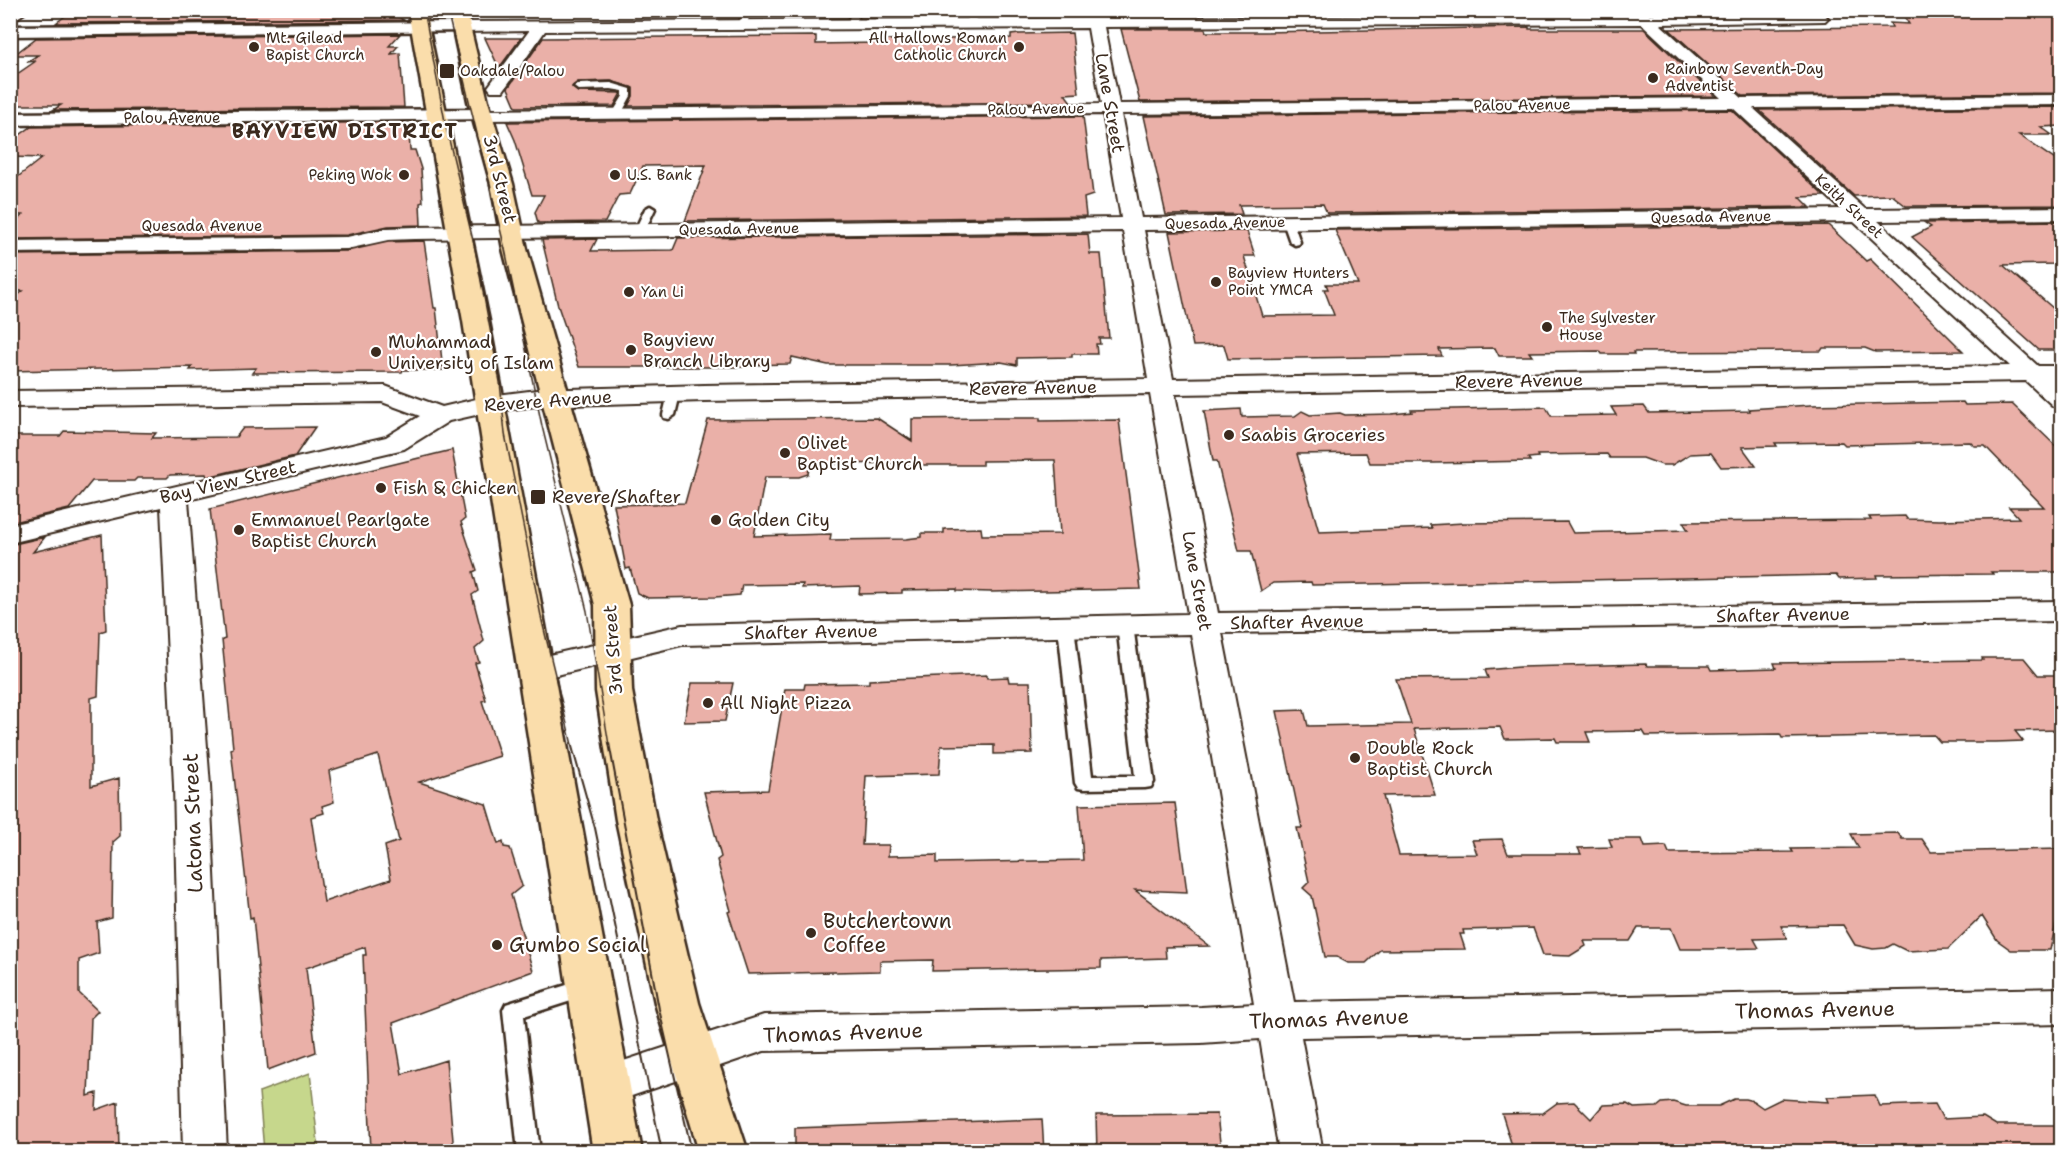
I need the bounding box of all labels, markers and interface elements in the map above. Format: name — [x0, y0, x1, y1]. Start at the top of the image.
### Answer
place label: Mt. Gilead Bapist Church — [266, 28, 365, 65]
place label: All Hallows Roman Catholic Church — [869, 28, 1007, 65]
marker: Mt. Gilead Bapist Church — [247, 40, 261, 54]
marker: All Hallows Roman Catholic Church — [1012, 40, 1026, 54]
street label: Lane Street — [1089, 51, 1131, 155]
place label: Rainbow Seventh-Day Adventist — [1665, 59, 1824, 96]
place label: Oakdale/Palou — [460, 61, 565, 81]
marker: Oakdale/Palou — [438, 62, 456, 80]
marker: Rainbow Seventh-Day Adventist — [1646, 71, 1660, 85]
street label: Palou Avenue — [1473, 94, 1571, 116]
street label: Palou Avenue — [987, 98, 1085, 120]
street label: Palou Avenue — [123, 108, 221, 128]
district label: BAYVIEW DISTRICT — [232, 118, 458, 144]
street label: 3rd Street — [477, 132, 523, 226]
place label: Peking Wok — [308, 165, 392, 185]
place label: U.S. Bank — [627, 165, 692, 185]
marker: Peking Wok — [397, 168, 411, 182]
marker: U.S. Bank — [608, 168, 622, 182]
street label: Keith Street — [1811, 169, 1887, 243]
street label: Quesada Avenue — [1650, 206, 1772, 228]
street label: Quesada Avenue — [1164, 212, 1286, 234]
street label: Quesada Avenue — [142, 216, 262, 236]
street label: Quesada Avenue — [678, 218, 800, 240]
place label: Bayview Hunters Point YMCA — [1228, 263, 1349, 300]
marker: Bayview Hunters Point YMCA — [1209, 275, 1223, 289]
place label: Yan Li — [641, 282, 684, 302]
marker: Yan Li — [622, 285, 636, 299]
place label: The Sylvester House — [1559, 308, 1656, 345]
marker: The Sylvester House — [1540, 320, 1554, 334]
place label: Bayview Branch Library — [643, 328, 771, 373]
place label: Muhammad University of Islam — [388, 330, 554, 375]
marker: Bayview Branch Library — [624, 343, 638, 357]
marker: Muhammad University of Islam — [369, 345, 383, 359]
street label: Revere Avenue — [1455, 368, 1583, 394]
street label: Revere Avenue — [969, 375, 1097, 401]
street label: Revere Avenue — [483, 385, 613, 417]
place label: Saabis Groceries — [1241, 423, 1385, 447]
marker: Saabis Groceries — [1222, 428, 1236, 442]
place label: Olivet Baptist Church — [797, 431, 923, 476]
marker: Olivet Baptist Church — [778, 446, 792, 460]
street label: Bay View Street — [157, 455, 299, 509]
place label: Fish & Chicken — [393, 476, 517, 500]
marker: Fish & Chicken — [374, 481, 388, 495]
place label: Revere/Shafter — [552, 485, 681, 509]
marker: Revere/Shafter — [529, 488, 547, 506]
place label: Emmanuel Pearlgate Baptist Church — [251, 508, 430, 553]
place label: Golden City — [728, 508, 830, 532]
marker: Golden City — [709, 513, 723, 527]
marker: Emmanuel Pearlgate Baptist Church — [232, 523, 246, 537]
street label: Lane Street — [1176, 529, 1218, 633]
street label: Shafter Avenue — [1716, 602, 1850, 628]
street label: 3rd Street — [598, 604, 628, 696]
street label: Shafter Avenue — [1230, 609, 1364, 635]
street label: Shafter Avenue — [744, 619, 878, 645]
place label: All Night Pizza — [720, 691, 851, 715]
marker: All Night Pizza — [701, 696, 715, 710]
place label: Double Rock Baptist Church — [1367, 736, 1493, 781]
marker: Double Rock Baptist Church — [1348, 751, 1362, 765]
street label: Latona Street — [177, 753, 209, 893]
place label: Butchertown Coffee — [823, 907, 952, 959]
marker: Butchertown Coffee — [804, 926, 818, 940]
place label: Gumbo Social — [509, 931, 647, 959]
marker: Gumbo Social — [490, 938, 504, 952]
street label: Thomas Avenue — [1735, 995, 1895, 1025]
street label: Thomas Avenue — [1248, 1002, 1410, 1036]
street label: Thomas Avenue — [762, 1016, 924, 1050]

